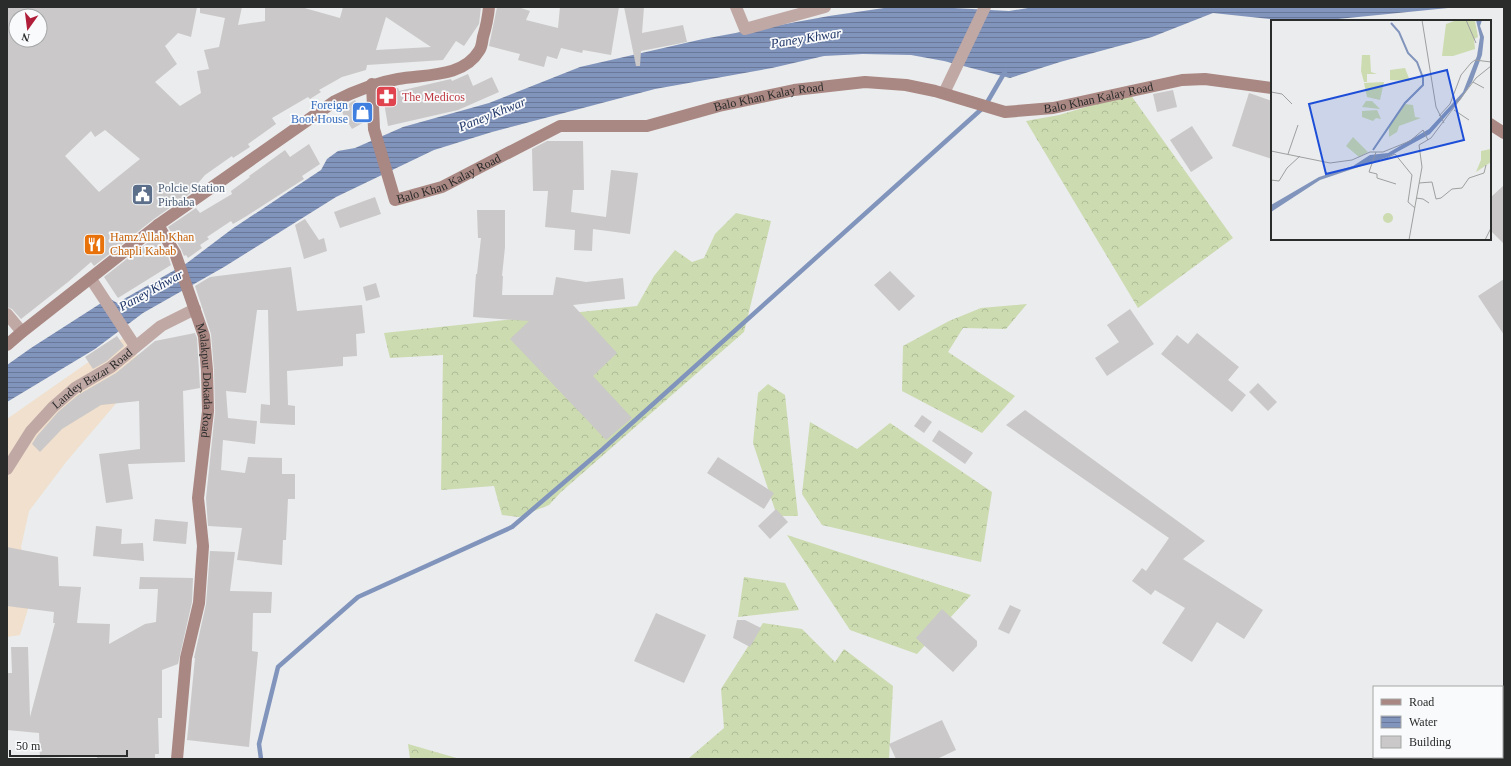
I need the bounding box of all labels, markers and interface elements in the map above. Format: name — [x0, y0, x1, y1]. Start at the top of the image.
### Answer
north arrow — [8, 8, 48, 48]
inset map — [1271, 20, 1491, 240]
water label: Paney Khwar — [769, 25, 843, 51]
text: N — [20, 31, 31, 44]
street label: Balo Khan Kalay Road — [1043, 79, 1154, 116]
street label: Balo Khan Kalay Road — [712, 80, 824, 114]
pharmacy icon: The Medicos — [374, 84, 400, 110]
place label: The Medicos — [402, 90, 465, 104]
water label: Paney Khwar — [455, 93, 529, 135]
place label: Foreign Boot House — [291, 98, 348, 126]
shop icon: Foreign Boot House — [350, 99, 376, 125]
street label: Balo Khan Kalay Road — [395, 151, 503, 206]
place label: Polcie Station Pirbaba — [158, 181, 225, 209]
public building icon: Polcie Station Pirbaba — [129, 182, 155, 208]
place label: HamzAllah Khan Chapli Kabab — [110, 230, 194, 258]
restaurant icon: HamzAllah Khan Chapli Kabab — [81, 231, 107, 257]
water label: Paney Khwar — [115, 266, 187, 314]
street label: Malakpur Dokada Road — [193, 321, 215, 438]
street label: Landey Bazar Road — [49, 345, 135, 412]
legend — [1373, 686, 1503, 758]
text: Road — [1409, 695, 1434, 709]
text: Water — [1409, 715, 1437, 729]
scale bar — [10, 732, 127, 758]
text: Building — [1409, 735, 1451, 749]
text: 50 m — [16, 739, 41, 753]

